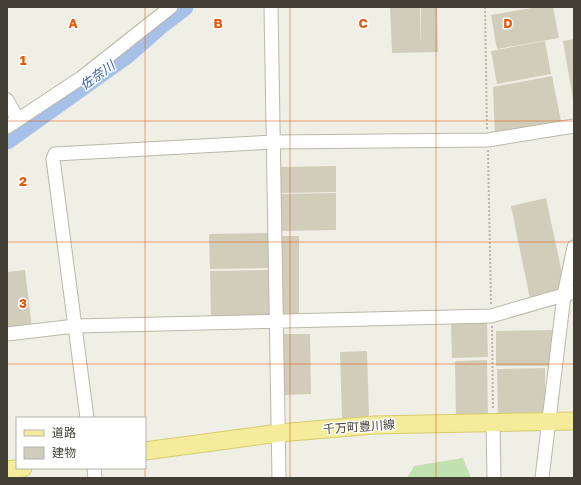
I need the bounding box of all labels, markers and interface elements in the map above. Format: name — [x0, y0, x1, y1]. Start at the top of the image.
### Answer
text: A — [68, 15, 78, 31]
text: B — [213, 15, 223, 31]
text: C — [358, 15, 368, 31]
text: D — [503, 15, 513, 31]
text: 1 — [20, 52, 27, 68]
water label: 佐奈川 — [77, 56, 119, 93]
text: 2 — [19, 173, 27, 189]
text: 3 — [19, 295, 27, 311]
legend — [16, 417, 146, 469]
street label: 千万町豊川線 — [323, 417, 395, 436]
text: 道路 — [52, 425, 76, 440]
text: 建物 — [52, 445, 76, 460]

